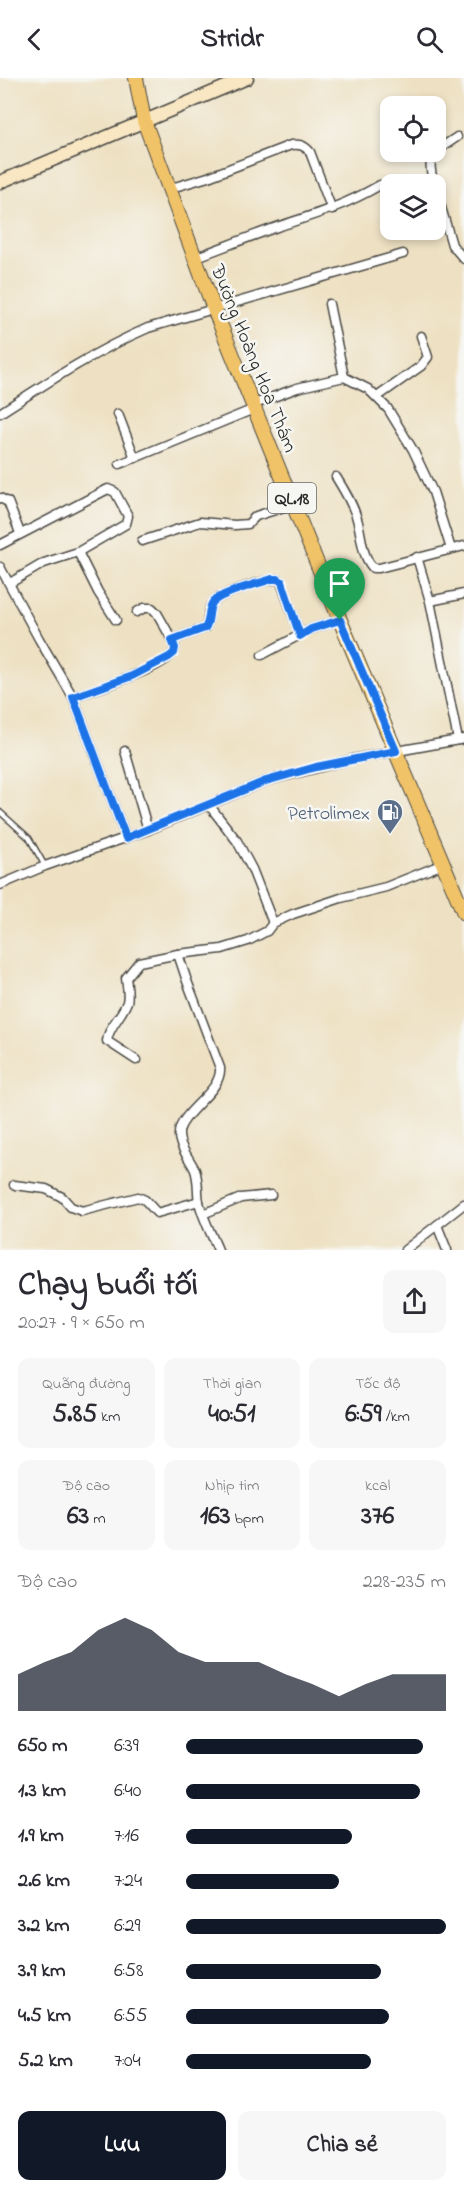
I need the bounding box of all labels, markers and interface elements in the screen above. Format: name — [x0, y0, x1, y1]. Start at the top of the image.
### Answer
text: Stridr — [200, 20, 264, 59]
icon: back — [18, 23, 51, 56]
icon: search — [413, 23, 446, 56]
map controls — [380, 96, 446, 240]
button: locate — [380, 96, 446, 162]
button: layers — [380, 174, 446, 240]
street label: Đường Hoàng Hoa Thám — [200, 260, 304, 458]
road number: QL.18 — [268, 483, 316, 513]
pin — [314, 558, 365, 620]
icon: arrive — [323, 567, 356, 600]
fuel station icon: Petrolimex — [375, 797, 405, 835]
place label: Petrolimex — [288, 800, 370, 829]
text: Chạy buổi tối — [18, 1262, 198, 1310]
button: share — [383, 1270, 446, 1333]
text: 20:27 · 9 × 650 m — [18, 1309, 145, 1338]
text: Quãng đường — [42, 1372, 130, 1396]
text: Thời gian — [203, 1372, 261, 1396]
text: Tốc độ — [355, 1372, 400, 1396]
text: 5.85 — [52, 1396, 97, 1434]
text: 40:51 — [208, 1396, 256, 1434]
text: 6:59 — [345, 1396, 382, 1434]
text: km — [97, 1405, 120, 1429]
text: /km — [382, 1405, 410, 1429]
text: Độ cao — [63, 1474, 110, 1498]
text: Nhịp tim — [205, 1474, 259, 1498]
text: kcal — [365, 1474, 390, 1498]
text: 63 — [67, 1498, 89, 1536]
text: 163 — [200, 1498, 230, 1536]
text: 376 — [361, 1498, 394, 1536]
text: m — [89, 1507, 106, 1531]
text: bpm — [230, 1507, 264, 1531]
text: Độ cao — [18, 1568, 78, 1597]
text: 228–235 m — [363, 1568, 446, 1597]
text: 650 m — [18, 1732, 67, 1761]
text: 6:39 — [114, 1732, 139, 1761]
text: 1.3 km — [18, 1777, 66, 1806]
text: 6:40 — [114, 1777, 141, 1806]
text: 1.9 km — [18, 1822, 64, 1851]
text: 7:16 — [114, 1822, 139, 1851]
text: 2.6 km — [18, 1867, 70, 1896]
text: 7:24 — [114, 1867, 142, 1896]
text: 3.2 km — [18, 1912, 70, 1941]
text: 6:29 — [114, 1912, 140, 1941]
text: 3.9 km — [18, 1957, 66, 1986]
text: 6:58 — [114, 1957, 143, 1986]
text: 4.5 km — [18, 2002, 71, 2031]
text: 6:55 — [114, 2002, 147, 2031]
text: 5.2 km — [18, 2047, 73, 2076]
text: 7:04 — [114, 2047, 141, 2076]
button: Lưu — [18, 2111, 226, 2180]
button: Chia sẻ — [238, 2111, 446, 2180]

